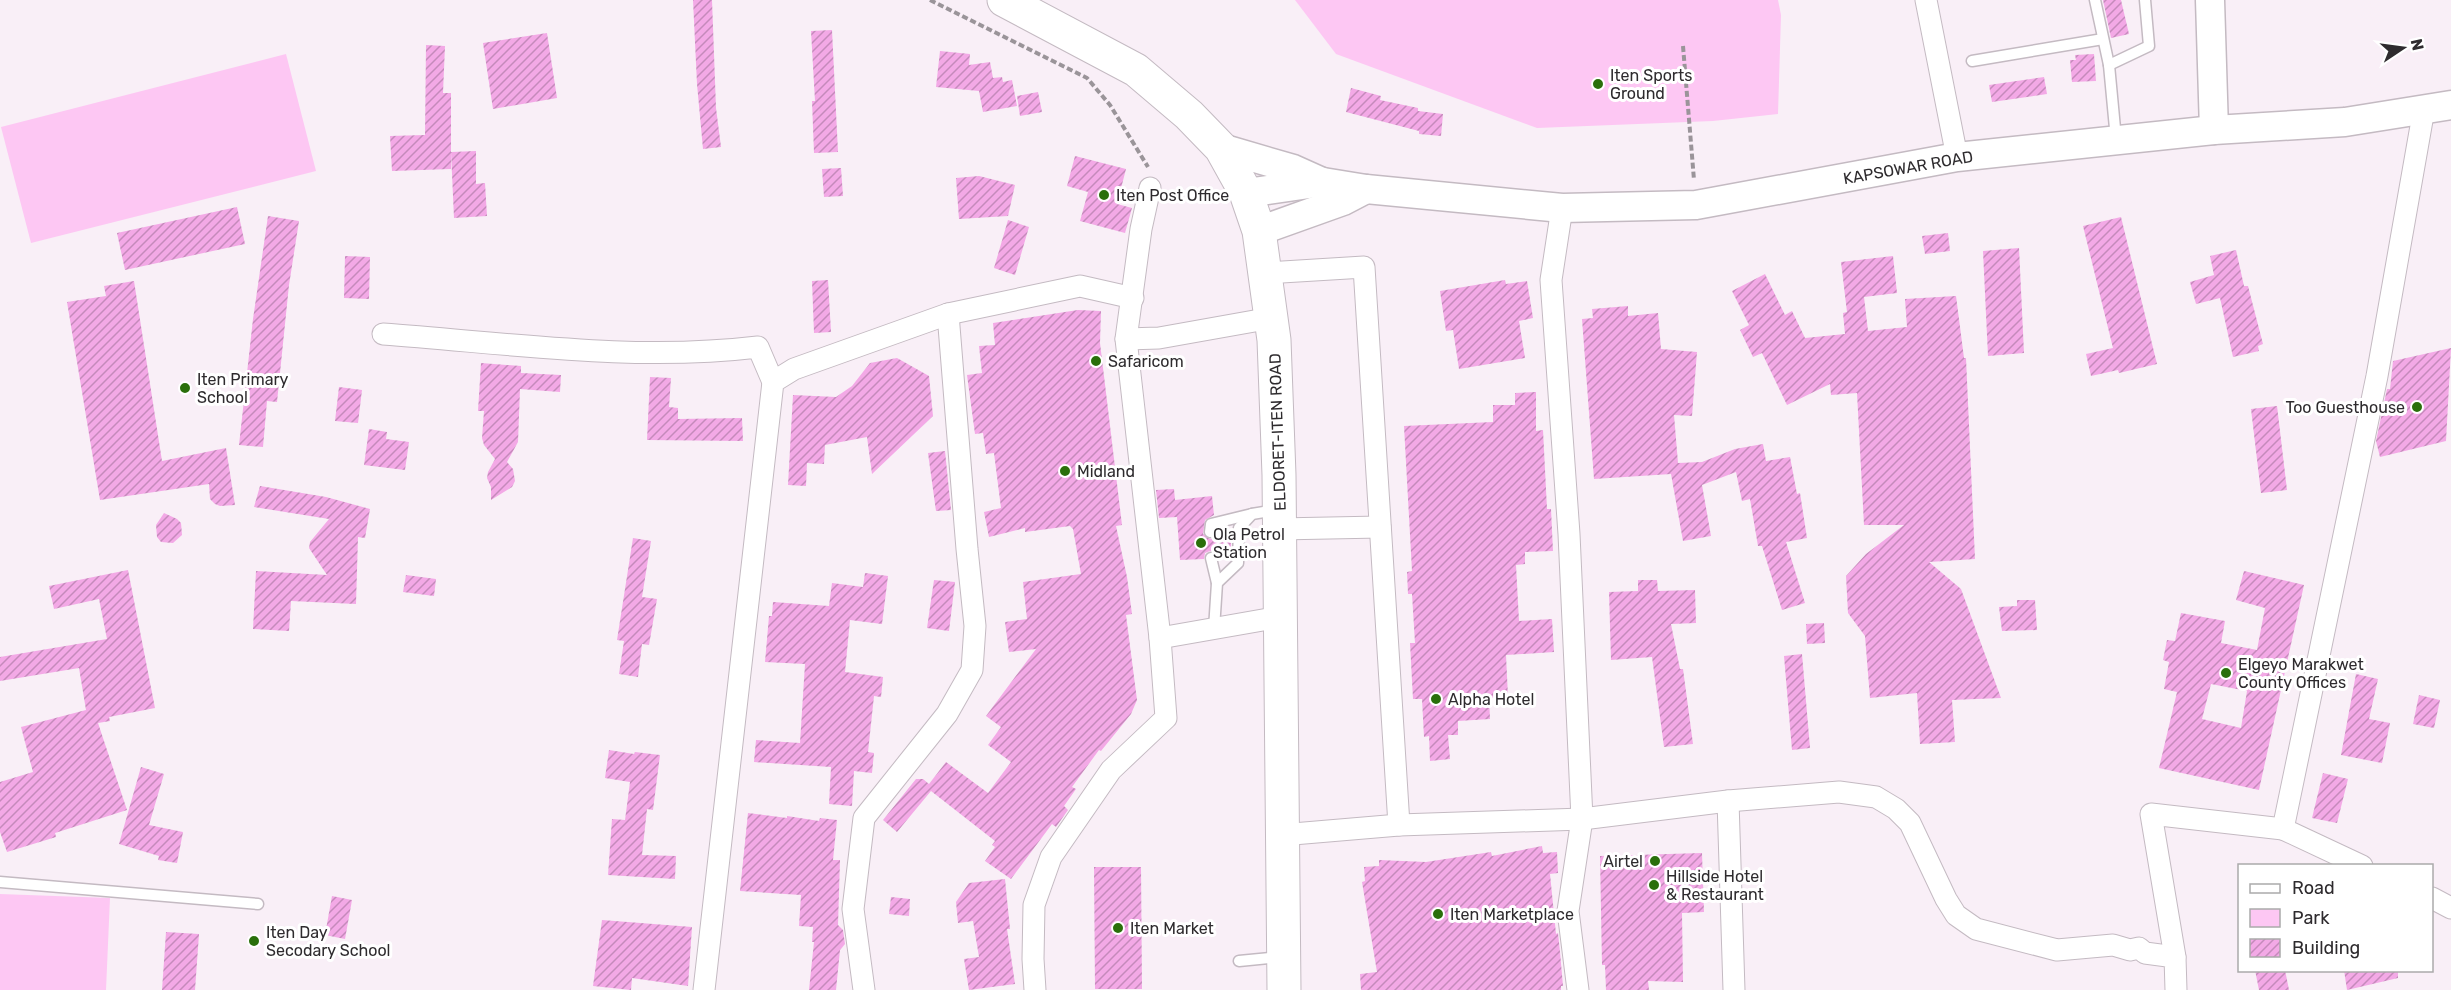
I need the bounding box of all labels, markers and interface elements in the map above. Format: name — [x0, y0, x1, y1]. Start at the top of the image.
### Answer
north arrow — [2373, 18, 2433, 78]
text: N — [2407, 37, 2428, 52]
place label: Iten Sports Ground — [1610, 66, 1692, 103]
marker: Iten Sports Ground — [1591, 77, 1605, 91]
street label: KAPSOWAR ROAD — [1842, 147, 1975, 188]
place label: Iten Post Office — [1116, 186, 1229, 205]
marker: Iten Post Office — [1097, 188, 1111, 202]
place label: Safaricom — [1108, 352, 1184, 371]
street label: ELDORET-ITEN ROAD — [1265, 353, 1290, 511]
marker: Safaricom — [1089, 354, 1103, 368]
place label: Iten Primary School — [197, 370, 289, 407]
marker: Iten Primary School — [178, 381, 192, 395]
place label: Too Guesthouse — [2285, 398, 2405, 417]
marker: Too Guesthouse — [2410, 400, 2424, 414]
place label: Midland — [1077, 462, 1135, 481]
marker: Midland — [1058, 464, 1072, 478]
place label: Ola Petrol Station — [1213, 525, 1285, 562]
marker: Ola Petrol Station — [1194, 536, 1208, 550]
place label: Elgeyo Marakwet County Offices — [2238, 655, 2364, 692]
marker: Elgeyo Marakwet County Offices — [2219, 666, 2233, 680]
place label: Alpha Hotel — [1448, 690, 1534, 709]
marker: Alpha Hotel — [1429, 692, 1443, 706]
place label: Airtel — [1603, 852, 1643, 871]
marker: Airtel — [1648, 854, 1662, 868]
legend — [2238, 864, 2433, 972]
place label: Hillside Hotel & Restaurant — [1666, 867, 1764, 904]
text: Road — [2292, 877, 2335, 899]
marker: Hillside Hotel & Restaurant — [1647, 878, 1661, 892]
place label: Iten Marketplace — [1450, 905, 1574, 924]
marker: Iten Marketplace — [1431, 907, 1445, 921]
text: Park — [2292, 907, 2330, 929]
place label: Iten Market — [1130, 919, 1214, 938]
marker: Iten Market — [1111, 921, 1125, 935]
place label: Iten Day Secodary School — [266, 923, 390, 960]
marker: Iten Day Secodary School — [247, 934, 261, 948]
text: Building — [2292, 937, 2360, 959]

